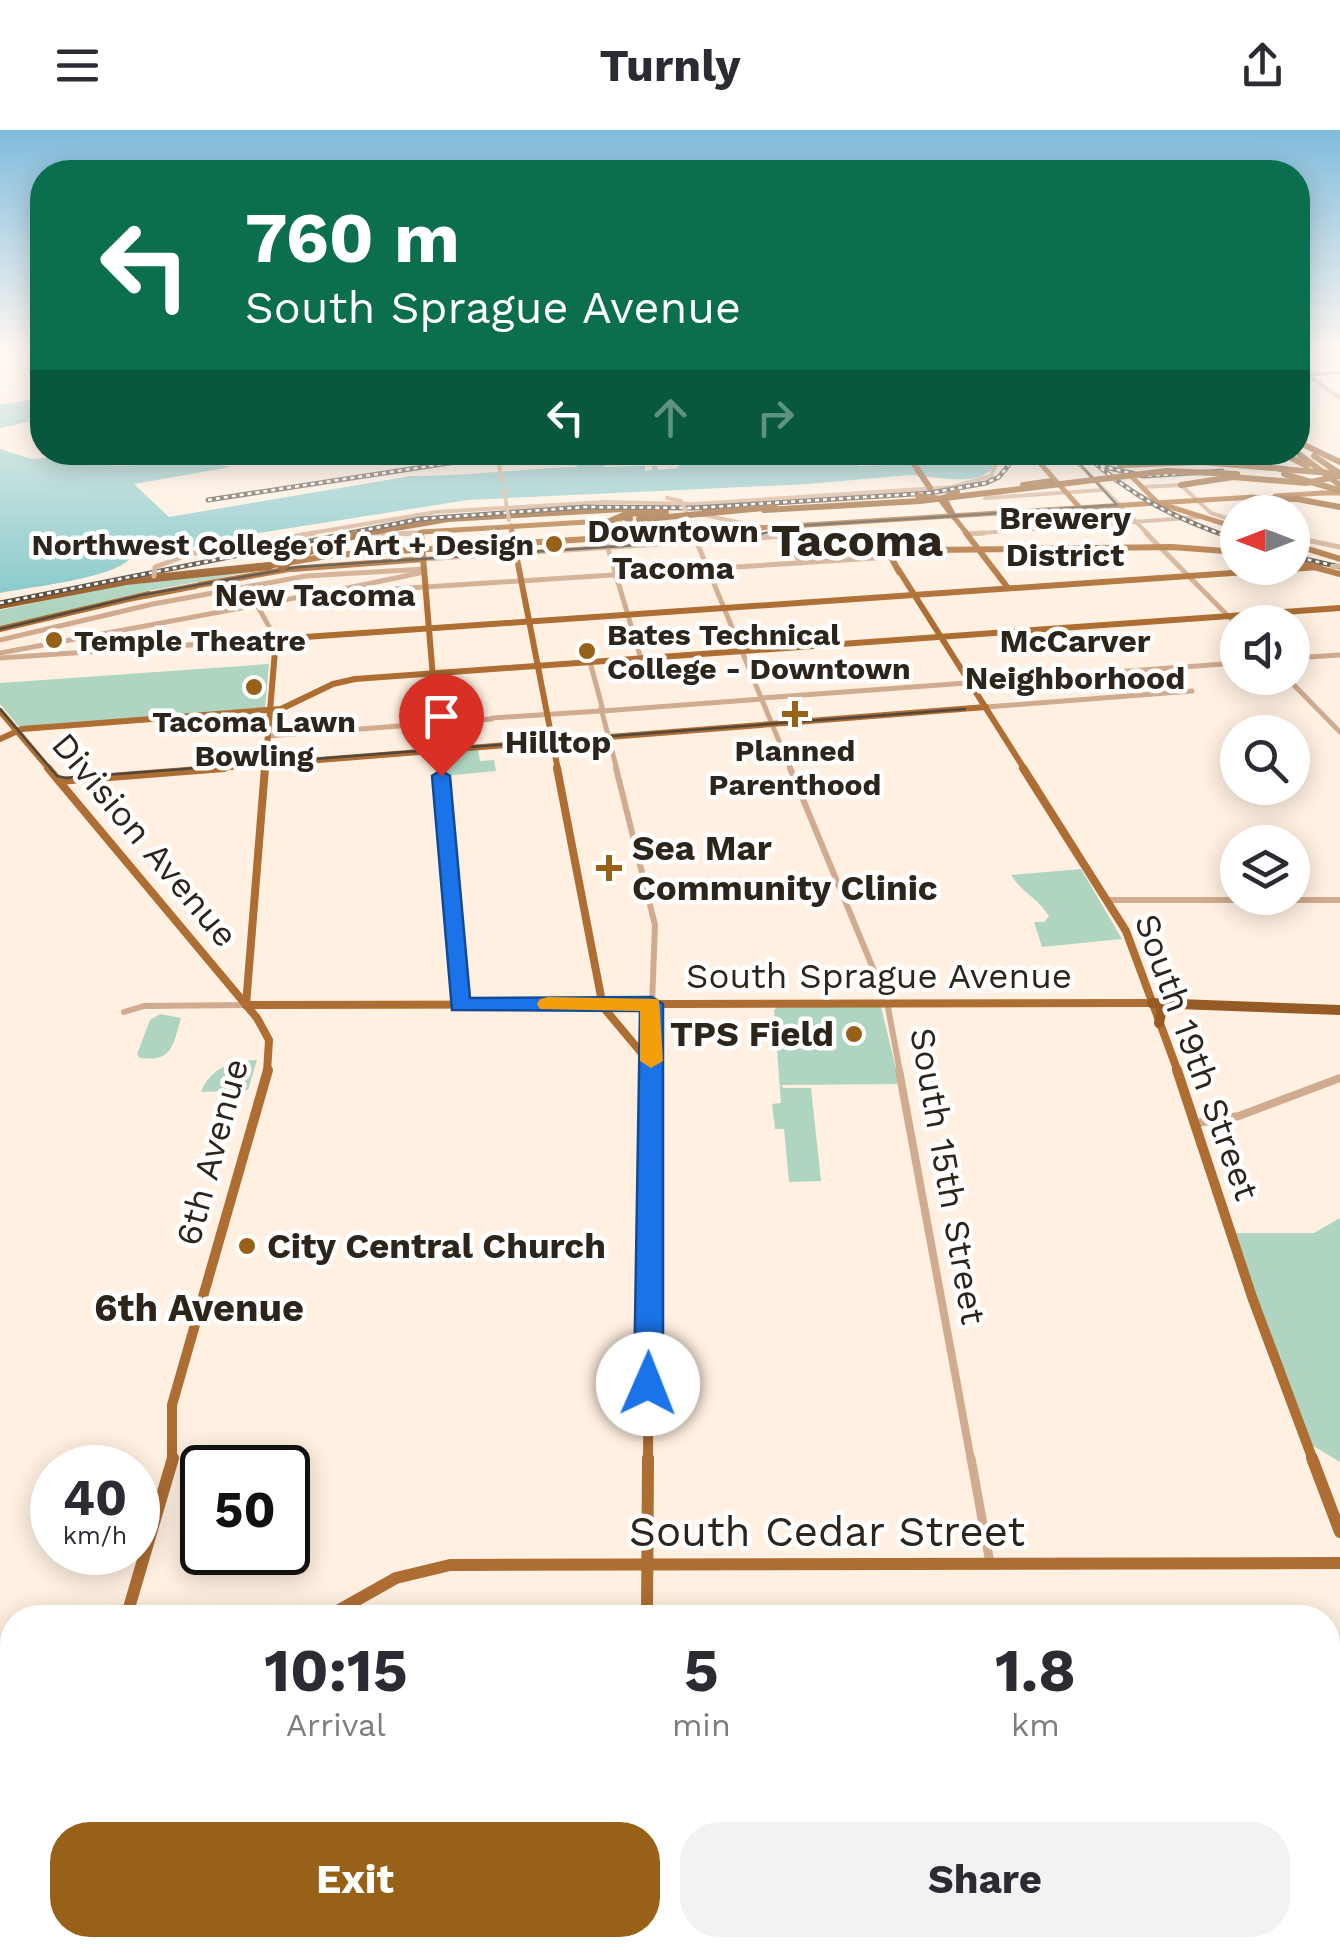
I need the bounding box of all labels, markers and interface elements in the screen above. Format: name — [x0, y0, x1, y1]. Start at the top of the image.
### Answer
icon: menu — [50, 38, 105, 93]
icon: share — [1235, 38, 1290, 93]
text: Turnly — [599, 39, 741, 92]
text: 760 m — [245, 197, 460, 279]
icon: left — [80, 200, 210, 330]
text: South Sprague Avenue — [245, 281, 741, 334]
icon: left — [538, 390, 593, 445]
icon: ahead — [643, 390, 698, 445]
icon: right — [748, 390, 803, 445]
north arrow — [1220, 495, 1310, 585]
map controls — [1220, 495, 1310, 915]
district label: Brewery District — [999, 499, 1132, 574]
district label: Downtown Tacoma — [587, 512, 759, 587]
district label: Tacoma — [771, 514, 943, 567]
place label: Northwest College of Art + Design — [32, 527, 534, 562]
marker: Northwest College of Art + Design — [543, 533, 565, 555]
district label: New Tacoma — [215, 576, 416, 614]
button: sound — [1220, 605, 1310, 695]
place label: Bates Technical College - Downtown — [607, 617, 911, 686]
district label: McCarver Neighborhood — [965, 622, 1185, 697]
place label: Temple Theatre — [74, 623, 306, 658]
marker: Temple Theatre — [43, 629, 65, 651]
marker: Bates Technical College - Downtown — [576, 640, 598, 662]
pin — [399, 674, 484, 777]
marker: Tacoma Lawn Bowling — [243, 676, 265, 698]
icon: arrive — [414, 689, 469, 744]
marker: Planned Parenthood — [782, 701, 808, 727]
place label: Tacoma Lawn Bowling — [152, 704, 356, 773]
button: search — [1220, 715, 1310, 805]
district label: Hilltop — [505, 723, 611, 761]
street label: Division Avenue — [43, 724, 247, 956]
place label: Planned Parenthood — [709, 733, 881, 802]
button: layers — [1220, 825, 1310, 915]
place label: Sea Mar Community Clinic — [632, 827, 938, 909]
marker: Sea Mar Community Clinic — [596, 855, 622, 881]
street label: South 19th Street — [1126, 908, 1268, 1206]
street label: South Sprague Avenue — [686, 955, 1072, 997]
place label: TPS Field — [670, 1013, 834, 1055]
marker: TPS Field — [843, 1023, 865, 1045]
street label: South 15th Street — [901, 1025, 995, 1328]
street label: 6th Avenue — [167, 1054, 257, 1250]
place label: City Central Church — [267, 1225, 606, 1267]
marker: City Central Church — [236, 1235, 258, 1257]
district label: 6th Avenue — [94, 1286, 304, 1330]
position arrow — [596, 1332, 700, 1436]
speed limit sign: 50 — [180, 1445, 310, 1575]
text: 40 — [63, 1468, 127, 1527]
street label: South Cedar Street — [629, 1507, 1025, 1556]
text: km/h — [63, 1521, 127, 1550]
text: 10:15 — [264, 1635, 408, 1706]
text: 5 — [684, 1635, 719, 1706]
text: 1.8 — [995, 1635, 1076, 1706]
text: Arrival — [286, 1706, 386, 1744]
text: min — [672, 1706, 731, 1744]
text: km — [1011, 1706, 1060, 1744]
button: Exit — [50, 1822, 660, 1937]
button: Share — [680, 1822, 1290, 1937]

